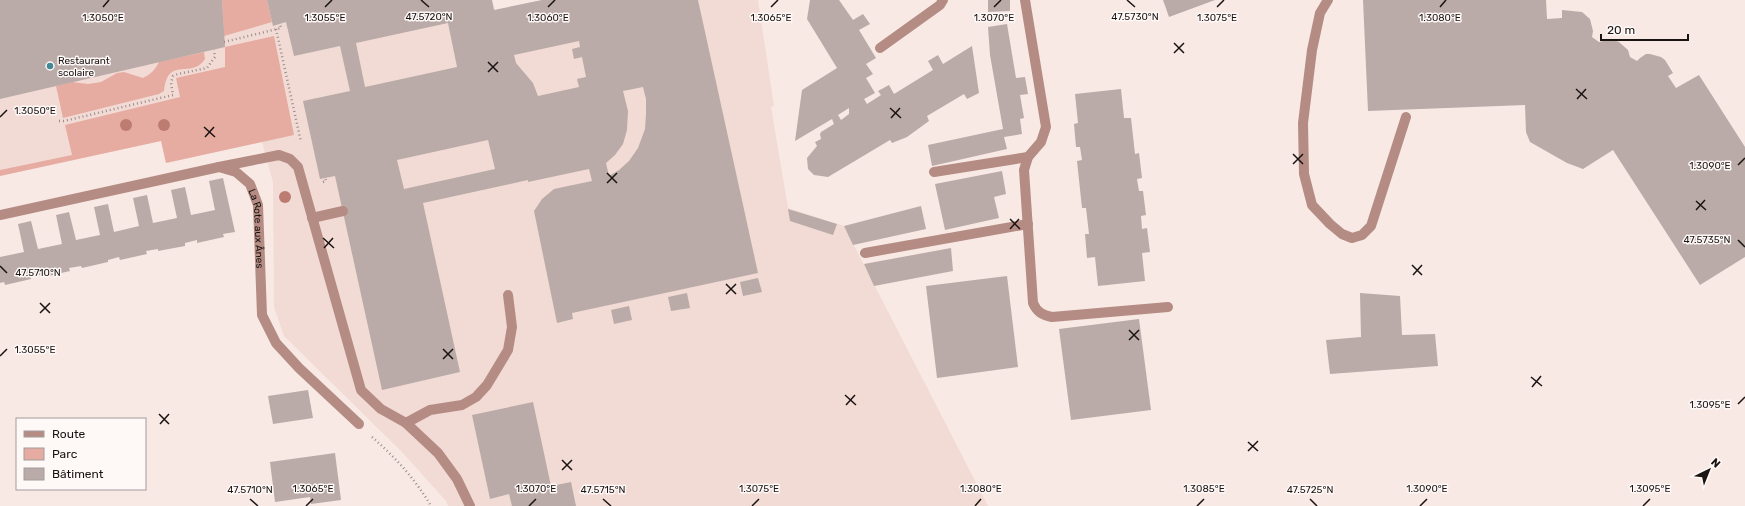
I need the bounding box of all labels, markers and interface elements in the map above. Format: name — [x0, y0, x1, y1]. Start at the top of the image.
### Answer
text: 47.5720°N — [405, 11, 453, 23]
text: 47.5730°N — [1111, 11, 1159, 23]
text: 1.3050°E — [82, 12, 124, 24]
text: 1.3055°E — [305, 12, 345, 24]
text: 1.3060°E — [527, 12, 569, 24]
text: 1.3065°E — [750, 12, 792, 24]
text: 1.3070°E — [974, 12, 1014, 24]
text: 1.3075°E — [1197, 12, 1237, 24]
text: 1.3080°E — [1419, 12, 1461, 24]
scale bar — [1601, 16, 1688, 42]
text: 20 m — [1607, 23, 1635, 37]
place label: Restaurant scolaire — [58, 55, 110, 79]
marker: Restaurant scolaire — [45, 61, 55, 71]
text: 1.3050°E — [14, 105, 56, 117]
text: 1.3090°E — [1689, 160, 1731, 172]
street label: La Rote aux Ânes — [245, 187, 265, 269]
text: 47.5735°N — [1684, 234, 1730, 246]
text: 47.5710°N — [15, 267, 61, 279]
text: 1.3055°E — [15, 344, 55, 356]
text: 1.3095°E — [1690, 399, 1730, 411]
legend — [16, 418, 146, 490]
text: Route — [52, 427, 86, 441]
text: Parc — [52, 447, 78, 461]
north arrow — [1689, 450, 1729, 490]
text: N — [1708, 456, 1723, 471]
text: Bâtiment — [52, 467, 104, 481]
text: 1.3065°E — [292, 483, 334, 495]
text: 1.3070°E — [516, 483, 556, 495]
text: 1.3075°E — [739, 483, 779, 495]
text: 1.3080°E — [960, 483, 1002, 495]
text: 1.3085°E — [1183, 483, 1225, 495]
text: 1.3090°E — [1406, 483, 1448, 495]
text: 1.3095°E — [1630, 483, 1670, 495]
text: 47.5710°N — [227, 484, 273, 496]
text: 47.5715°N — [580, 484, 626, 496]
text: 47.5725°N — [1287, 484, 1333, 496]

